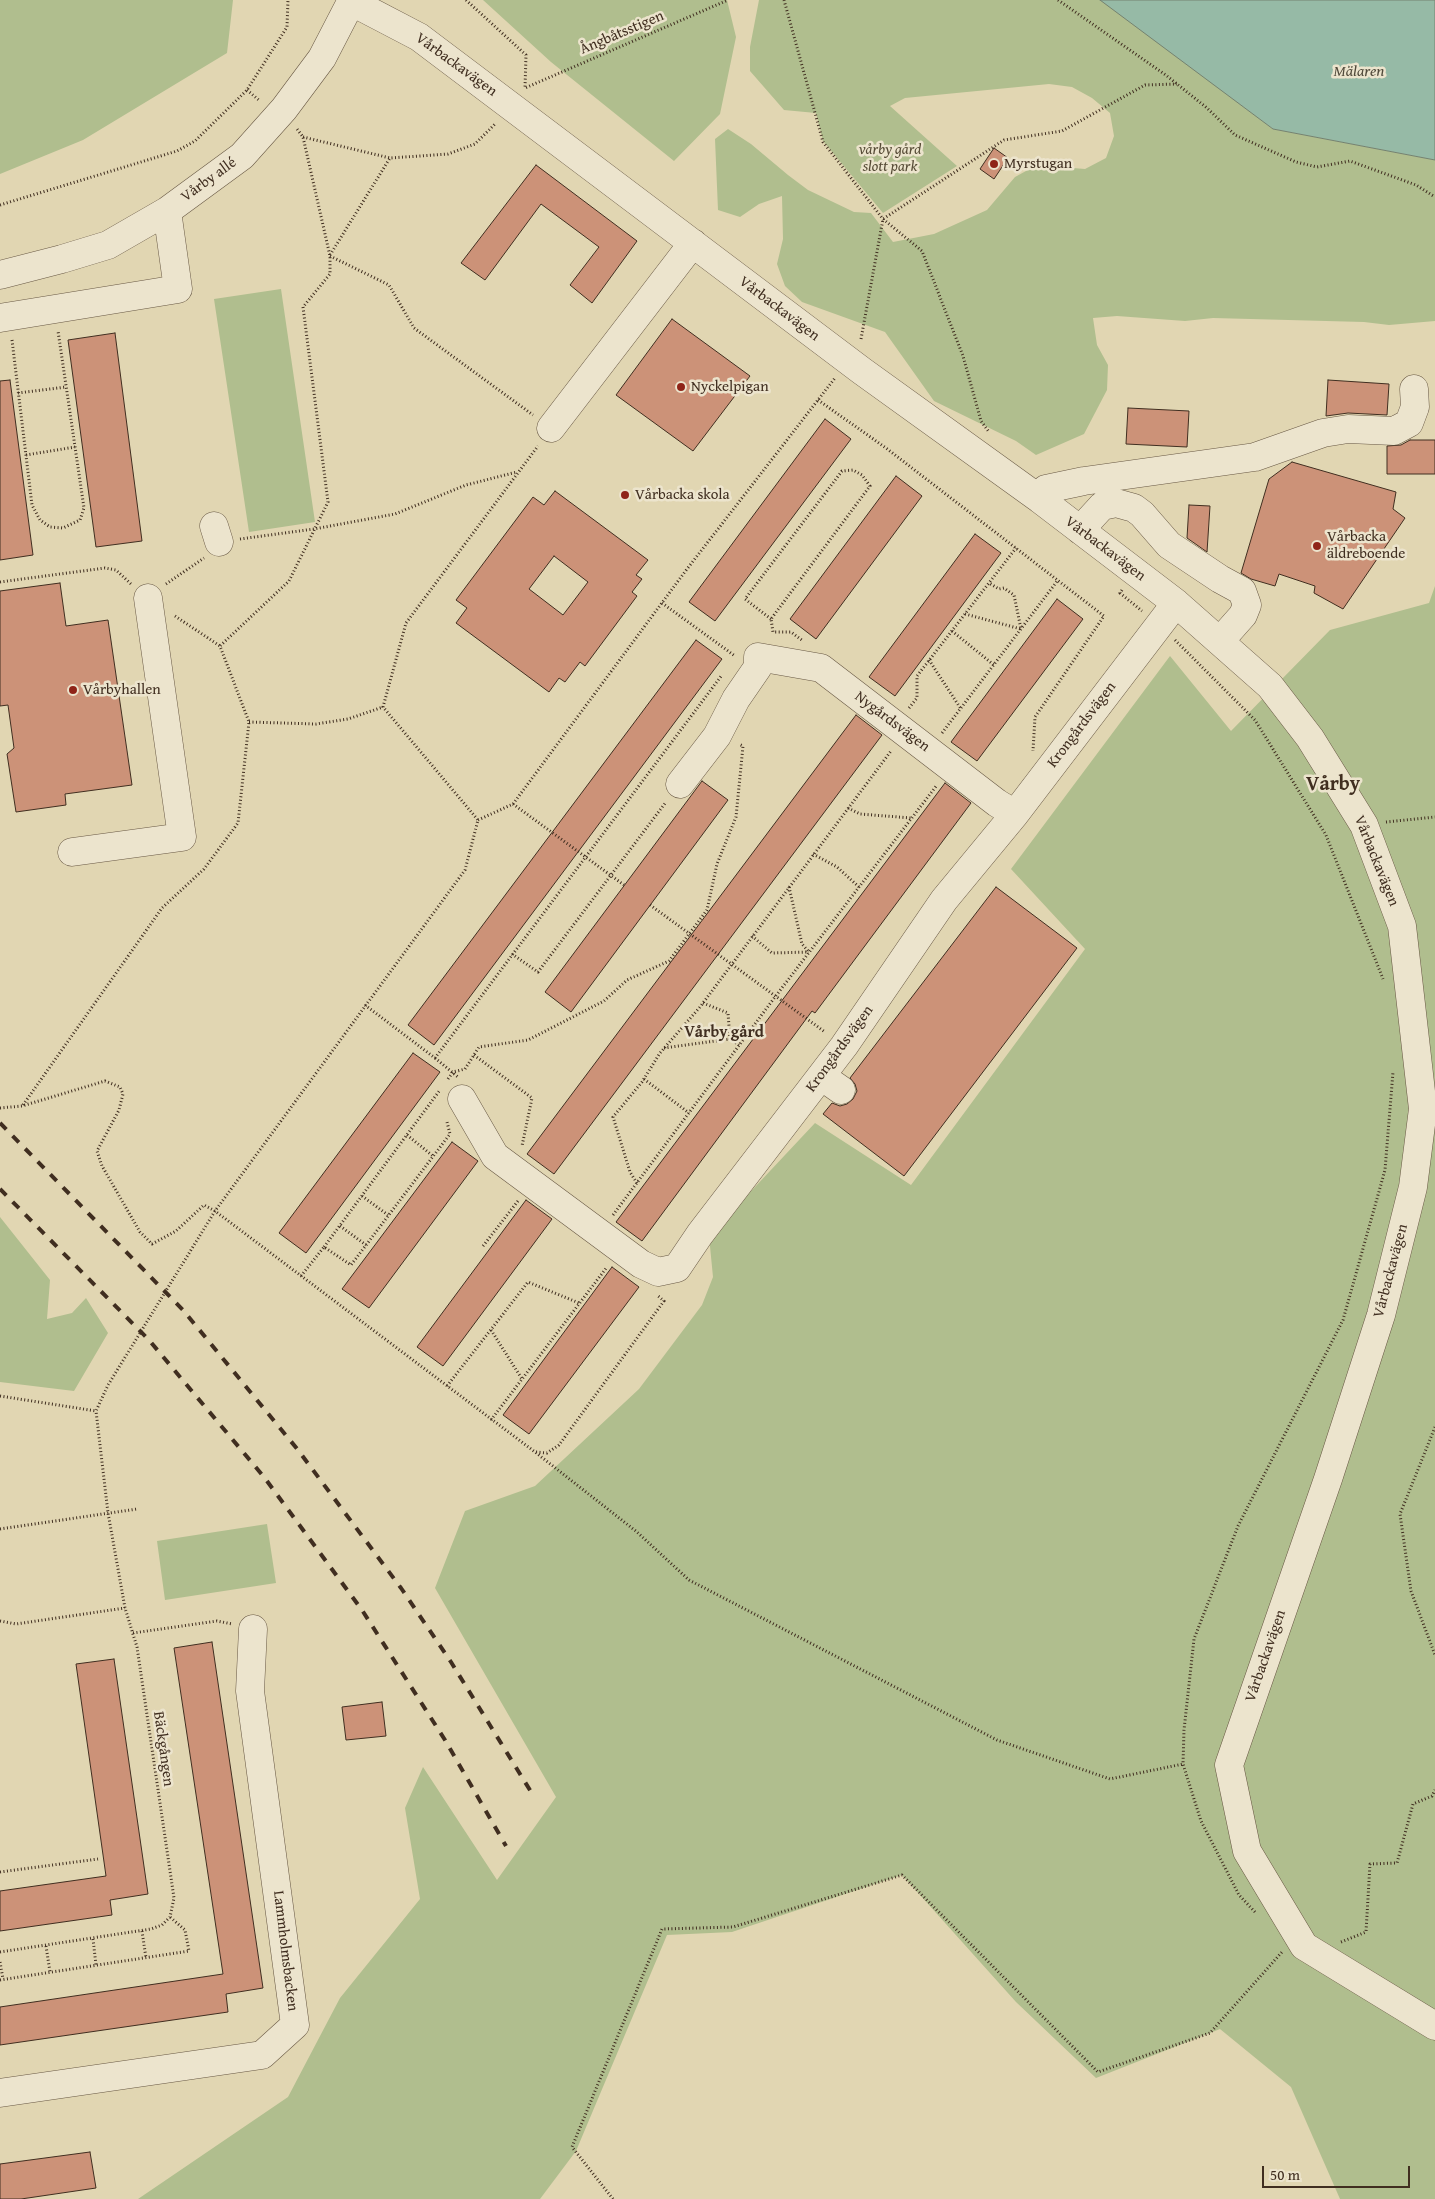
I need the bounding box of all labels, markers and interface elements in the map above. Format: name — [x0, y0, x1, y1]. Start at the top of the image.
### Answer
street label: Ångbåtsstigen — [577, 7, 667, 59]
street label: Vårbackavägen — [412, 29, 500, 101]
water label: Mälaren — [1334, 62, 1384, 82]
park label: vårby gård slott park — [859, 141, 921, 176]
street label: Vårby allé — [178, 154, 240, 206]
place label: Myrstugan — [1004, 155, 1072, 173]
marker: Myrstugan — [988, 158, 1000, 170]
street label: Vårbackavägen — [735, 273, 823, 345]
place label: Nyckelpigan — [691, 378, 769, 396]
marker: Nyckelpigan — [675, 381, 687, 393]
place label: Vårbacka skola — [635, 486, 730, 504]
marker: Vårbacka skola — [619, 489, 631, 501]
street label: Vårbackavägen — [1061, 513, 1149, 585]
place label: Vårbacka äldreboende — [1327, 528, 1405, 563]
marker: Vårbacka äldreboende — [1311, 540, 1323, 552]
street label: Krongårdsvägen — [1044, 678, 1120, 772]
place label: Vårbyhallen — [83, 681, 161, 699]
marker: Vårbyhallen — [67, 684, 79, 696]
street label: Nygårdsvägen — [851, 688, 933, 756]
district label: Vårby — [1306, 773, 1360, 797]
street label: Vårbackavägen — [1350, 813, 1402, 909]
street label: Krongårdsvägen — [802, 1002, 878, 1096]
district label: Vårby gård — [684, 1023, 764, 1043]
street label: Vårbackavägen — [1370, 1222, 1412, 1320]
street label: Vårbackavägen — [1242, 1608, 1290, 1704]
street label: Bäckgången — [149, 1710, 177, 1788]
street label: Lammholmsbacken — [269, 1890, 301, 2012]
scale bar — [1265, 2156, 1412, 2188]
text: 50 m — [1270, 2164, 1300, 2185]

